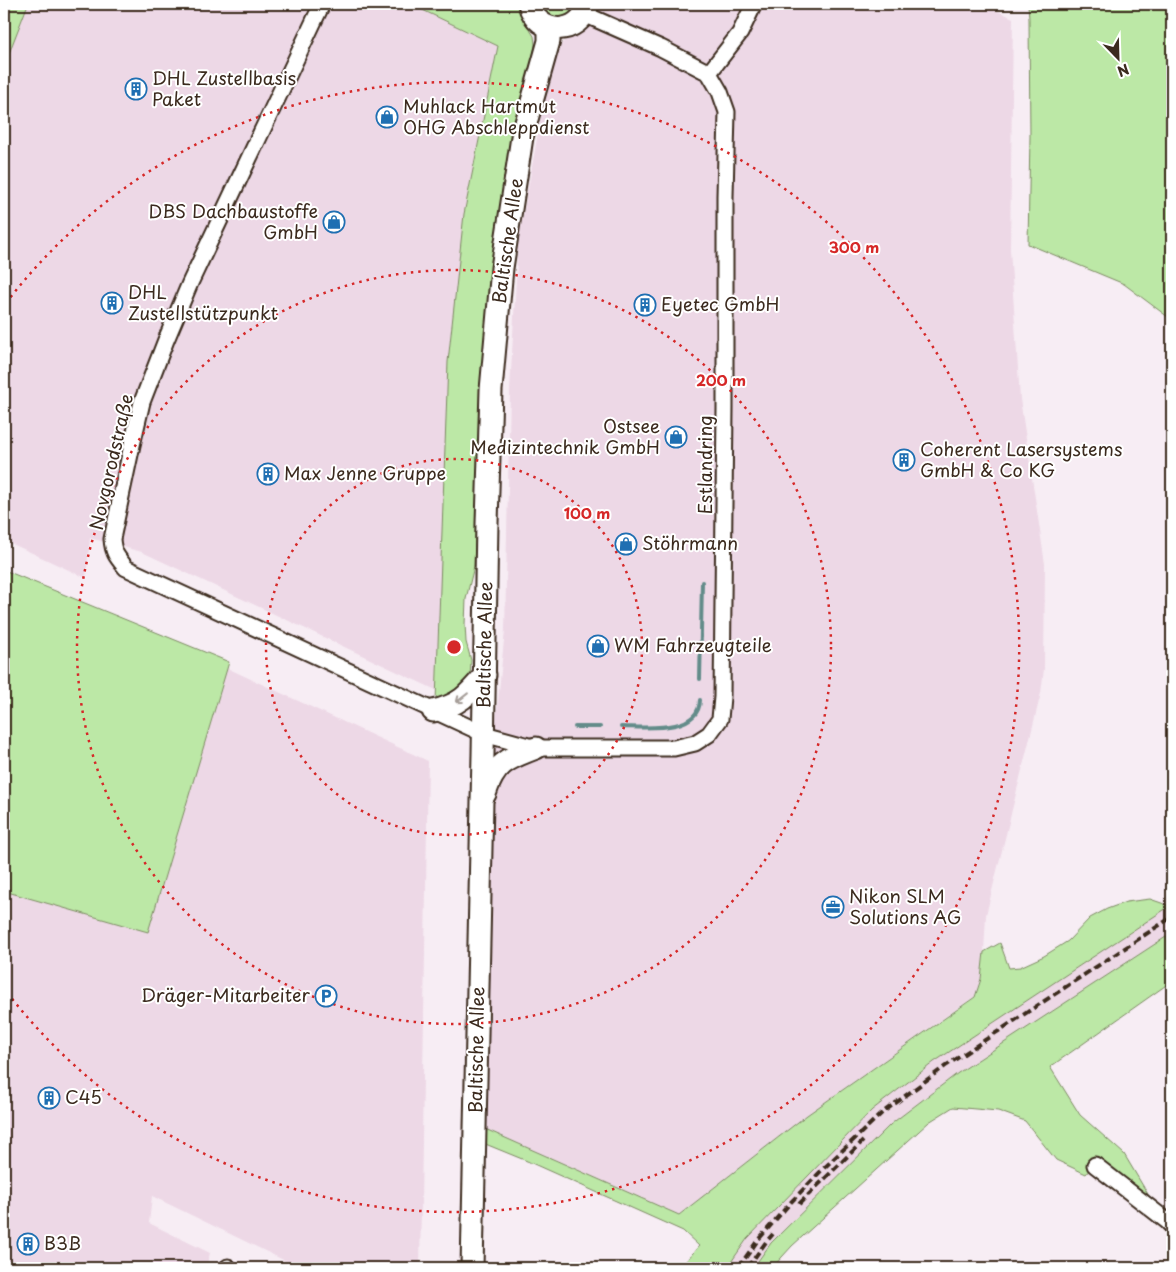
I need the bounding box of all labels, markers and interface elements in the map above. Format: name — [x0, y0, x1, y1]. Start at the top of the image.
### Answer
north arrow — [1094, 32, 1144, 82]
text: N — [1114, 59, 1132, 82]
place label: DHL Zustellbasis Paket — [152, 64, 296, 112]
building icon: DHL Zustellbasis Paket — [124, 77, 148, 101]
place label: Muhlack Hartmut OHG Abschleppdienst — [403, 92, 589, 140]
shop icon: Muhlack Hartmut OHG Abschleppdienst — [375, 105, 399, 129]
street label: Baltische Allee — [484, 176, 529, 305]
place label: DBS Dachbaustoffe GmbH — [148, 197, 318, 245]
shop icon: DBS Dachbaustoffe GmbH — [322, 210, 346, 234]
text: 300 m — [829, 235, 879, 258]
place label: DHL Zustellstützpunkt — [128, 278, 278, 326]
place label: Eyetec GmbH — [661, 290, 780, 317]
building icon: DHL Zustellstützpunkt — [100, 291, 124, 315]
building icon: Eyetec GmbH — [633, 293, 657, 317]
text: 200 m — [696, 368, 746, 391]
street label: Novgorodstraße — [82, 391, 139, 532]
place label: Ostsee Medizintechnik GmbH — [470, 412, 660, 460]
street label: Estlandring — [691, 416, 718, 515]
shop icon: Ostsee Medizintechnik GmbH — [664, 425, 688, 449]
place label: Coherent Lasersystems GmbH & Co KG — [920, 435, 1122, 483]
building icon: Coherent Lasersystems GmbH & Co KG — [892, 448, 916, 472]
place label: Max Jenne Gruppe — [284, 459, 446, 486]
building icon: Max Jenne Gruppe — [256, 462, 280, 486]
text: 100 m — [564, 501, 610, 524]
place label: Stöhrmann — [642, 529, 738, 556]
shop icon: Stöhrmann — [614, 532, 638, 556]
street label: Baltische Allee — [469, 581, 498, 709]
place label: WM Fahrzeugteile — [614, 631, 772, 658]
shop icon: WM Fahrzeugteile — [586, 634, 610, 658]
centre of rings — [445, 638, 463, 656]
one-way arrow — [456, 693, 469, 704]
place label: Nikon SLM Solutions AG — [849, 882, 961, 930]
office icon: Nikon SLM Solutions AG — [821, 895, 845, 919]
place label: Dräger-Mitarbeiter — [141, 981, 311, 1008]
parking icon: Dräger-Mitarbeiter — [314, 984, 338, 1008]
street label: Baltische Allee — [461, 986, 490, 1114]
place label: C45 — [65, 1083, 102, 1110]
building icon: C45 — [37, 1086, 61, 1110]
place label: B3B — [44, 1229, 81, 1256]
building icon: B3B — [16, 1232, 40, 1256]

